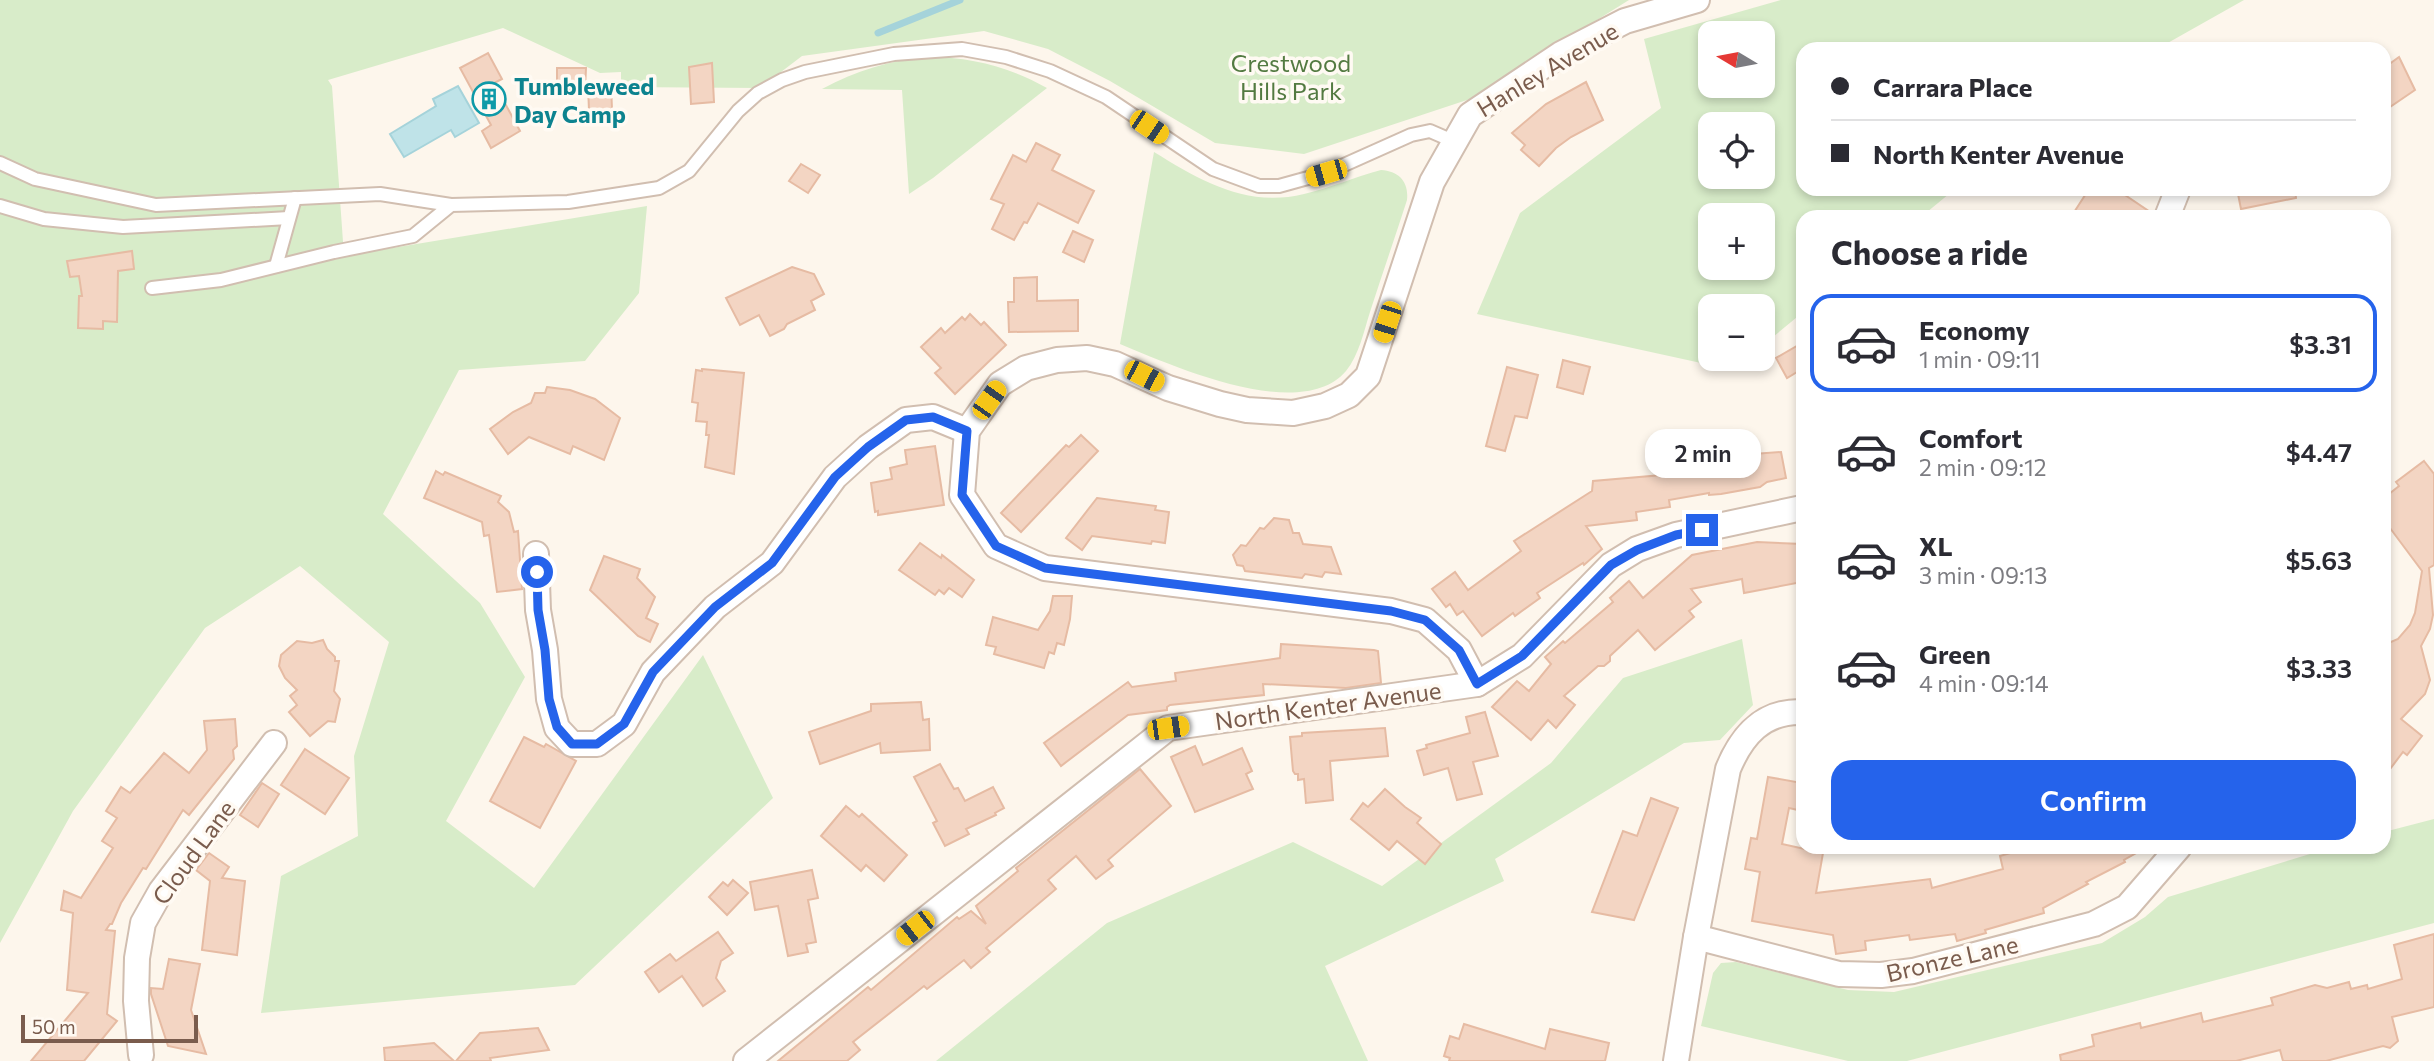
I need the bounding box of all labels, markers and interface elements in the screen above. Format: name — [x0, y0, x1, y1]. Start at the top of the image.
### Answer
street label: Hanley Avenue — [1471, 15, 1623, 123]
north arrow — [1698, 21, 1774, 98]
map controls — [1698, 21, 1775, 371]
park label: Crestwood Hills Park — [1231, 48, 1351, 105]
place label: Tumbleweed Day Camp — [514, 71, 654, 128]
text: Carrara Place — [1873, 71, 2032, 102]
building icon: Tumbleweed Day Camp — [470, 80, 508, 118]
car — [1126, 107, 1173, 147]
button: locate — [1698, 112, 1775, 189]
text: North Kenter Avenue — [1873, 138, 2124, 169]
car — [1303, 157, 1350, 189]
button: + — [1698, 203, 1775, 280]
text: Choose a ride — [1831, 232, 2028, 272]
button: − — [1698, 294, 1775, 371]
car — [1371, 299, 1404, 345]
icon: car — [1835, 312, 1898, 375]
text: Economy — [1919, 314, 2030, 345]
text: $3.31 — [2289, 328, 2352, 359]
text: 1 min · 09:11 — [1919, 345, 2041, 373]
car — [1121, 357, 1168, 395]
car — [969, 377, 1010, 423]
icon: car — [1835, 420, 1898, 483]
text: Comfort — [1919, 422, 2022, 453]
callout: 2 min — [1644, 428, 1760, 477]
text: $4.47 — [2286, 436, 2352, 467]
text: 2 min — [1675, 439, 1731, 467]
text: 2 min · 09:12 — [1919, 453, 2047, 481]
route end — [1686, 514, 1718, 546]
icon: car — [1835, 528, 1898, 591]
text: XL — [1919, 530, 1953, 561]
text: $5.63 — [2285, 544, 2352, 575]
route start — [521, 556, 553, 588]
text: 3 min · 09:13 — [1919, 561, 2047, 589]
icon: car — [1835, 636, 1898, 699]
text: Green — [1919, 638, 1991, 669]
text: $3.33 — [2286, 652, 2352, 683]
text: 4 min · 09:14 — [1919, 669, 2049, 697]
street label: North Kenter Avenue — [1213, 675, 1443, 735]
car — [1146, 715, 1191, 741]
button: Confirm — [1831, 760, 2356, 840]
street label: Cloud Lane — [146, 794, 240, 910]
car — [892, 907, 939, 949]
street label: Bronze Lane — [1883, 929, 2021, 987]
scale bar — [21, 1012, 198, 1044]
text: 50 m — [32, 1015, 76, 1038]

